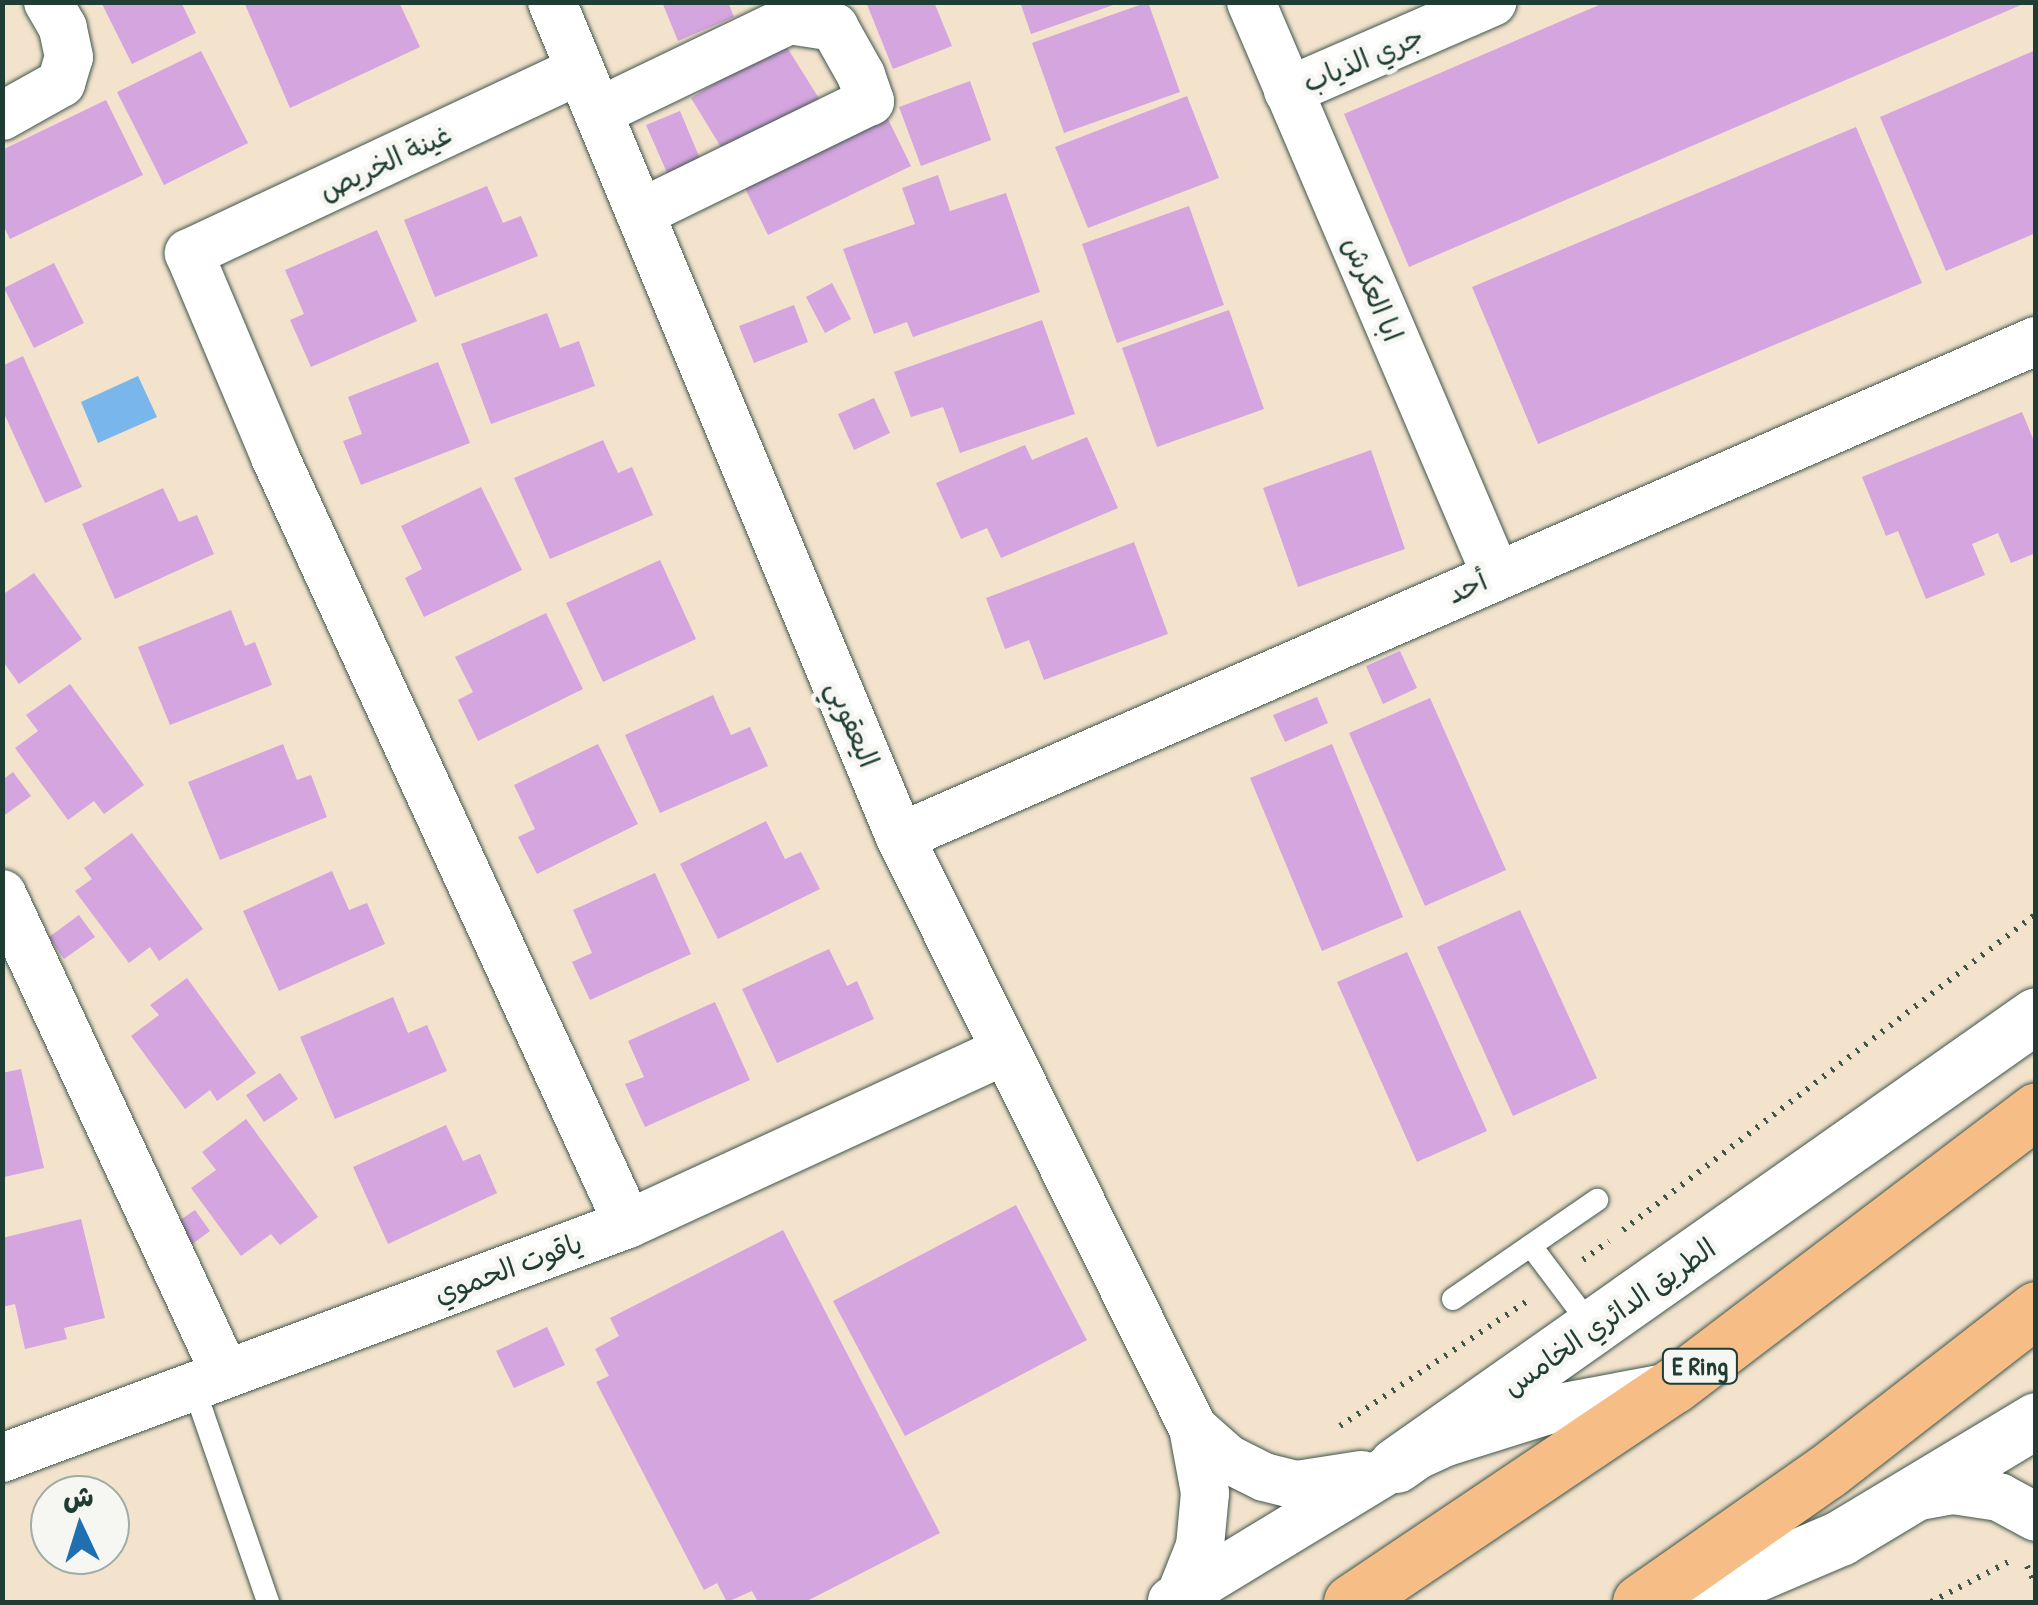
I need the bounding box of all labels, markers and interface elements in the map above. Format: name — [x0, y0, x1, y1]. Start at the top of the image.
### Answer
street label: جري الذياب — [1298, 19, 1428, 99]
street label: غينة الخريص — [314, 117, 456, 207]
street label: ابا العكرش — [1336, 232, 1410, 346]
street label: أحد — [1442, 563, 1492, 611]
street label: اليعقوبي — [820, 676, 886, 772]
street label: ياقوت الحموي — [429, 1226, 587, 1310]
street label: الطريق الدائري الخامس — [1496, 1231, 1722, 1403]
road number: E Ring — [1660, 1346, 1740, 1386]
north arrow — [30, 1475, 130, 1575]
text: ش — [61, 1477, 95, 1517]

